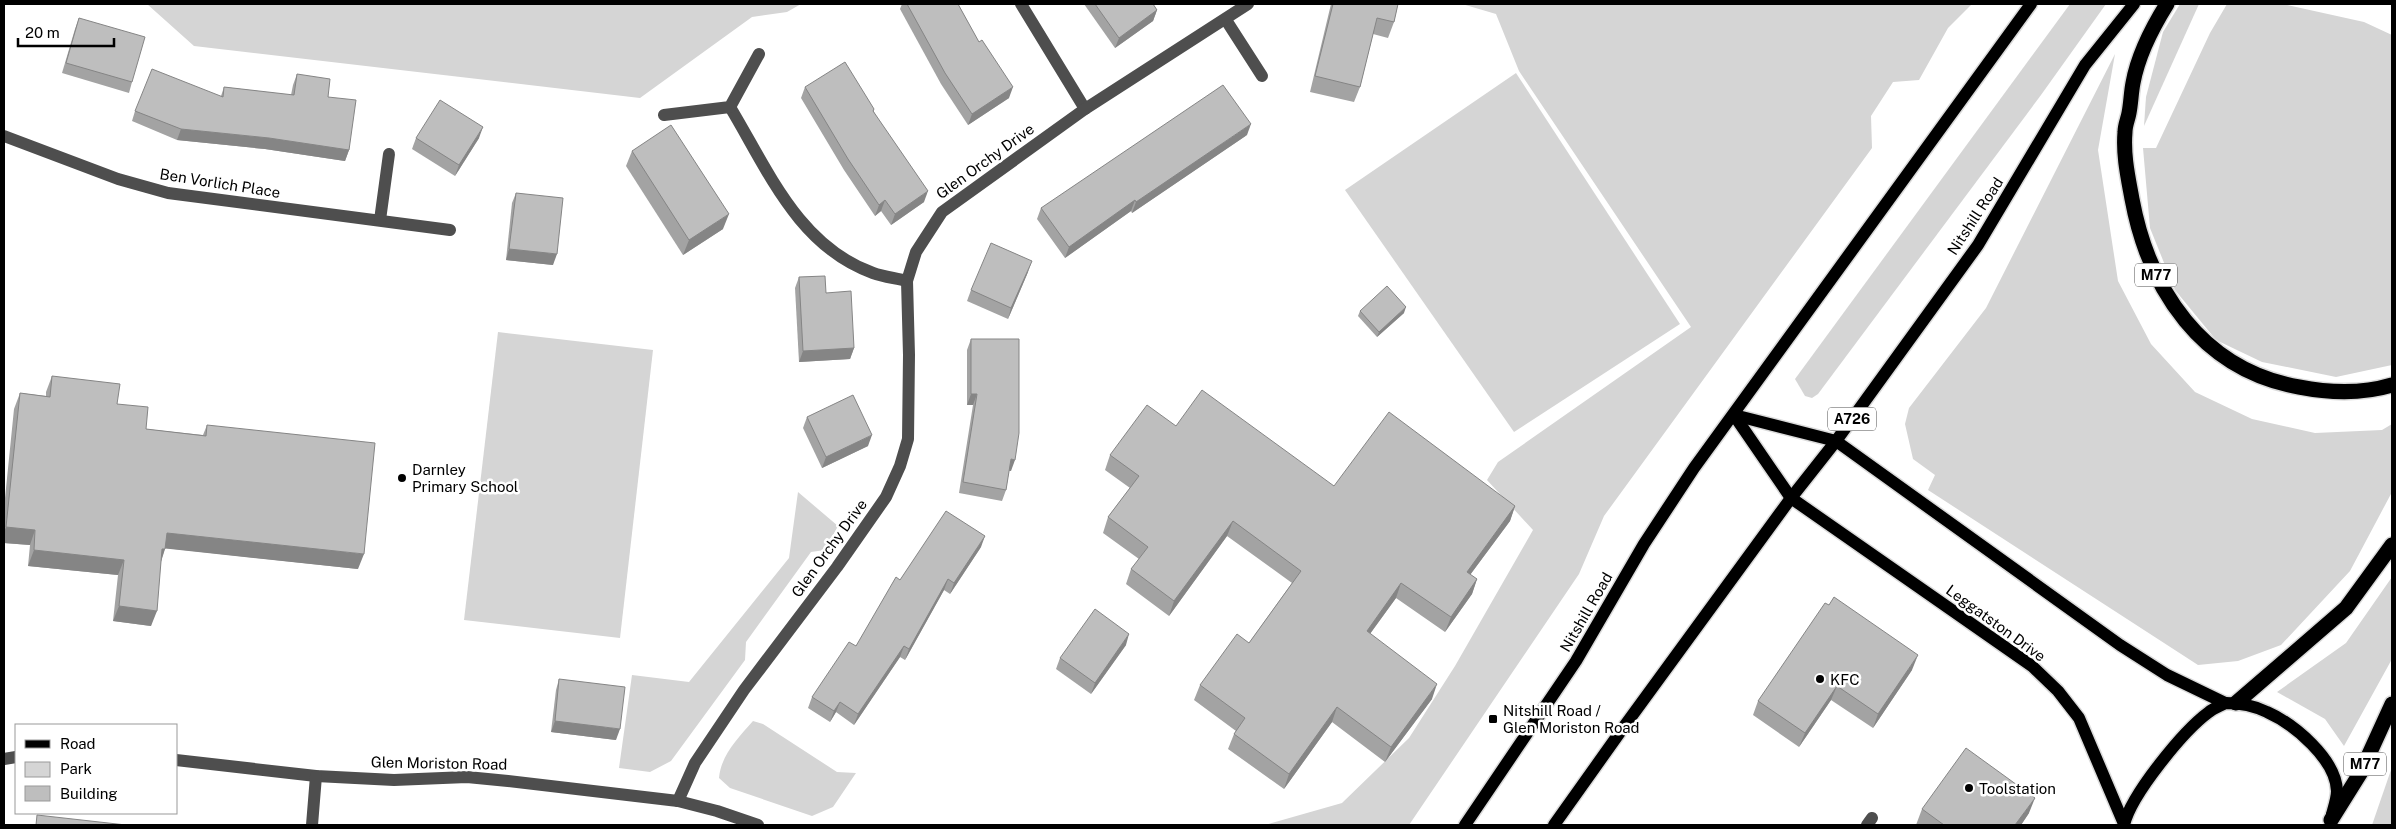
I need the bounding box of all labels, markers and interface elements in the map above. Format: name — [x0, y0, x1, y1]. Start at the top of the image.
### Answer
scale bar — [18, 15, 114, 47]
text: 20 m — [25, 24, 60, 41]
street label: Glen Orchy Drive — [933, 120, 1037, 202]
street label: Ben Vorlich Place — [159, 165, 281, 201]
street label: Nitshill Road — [1944, 174, 2006, 258]
road number: M77 — [2135, 264, 2177, 286]
road number: A726 — [1828, 408, 1876, 430]
place label: Darnley Primary School — [412, 461, 518, 495]
marker: Darnley Primary School — [396, 472, 408, 484]
street label: Glen Orchy Drive — [788, 496, 870, 600]
street label: Nitshill Road — [1556, 569, 1616, 655]
street label: Leggatston Drive — [1943, 581, 2049, 665]
place label: KFC — [1830, 671, 1859, 688]
marker: KFC — [1814, 673, 1826, 685]
place label: Nitshill Road / Glen Moriston Road — [1503, 702, 1640, 736]
marker: Nitshill Road / Glen Moriston Road — [1487, 713, 1499, 725]
legend — [15, 724, 178, 814]
text: Road — [60, 735, 96, 752]
road number: M77 — [2344, 752, 2386, 776]
street label: Glen Moriston Road — [371, 753, 507, 773]
text: Park — [60, 760, 92, 777]
place label: Toolstation — [1979, 780, 2056, 797]
marker: Toolstation — [1963, 782, 1975, 794]
text: Building — [60, 785, 118, 802]

